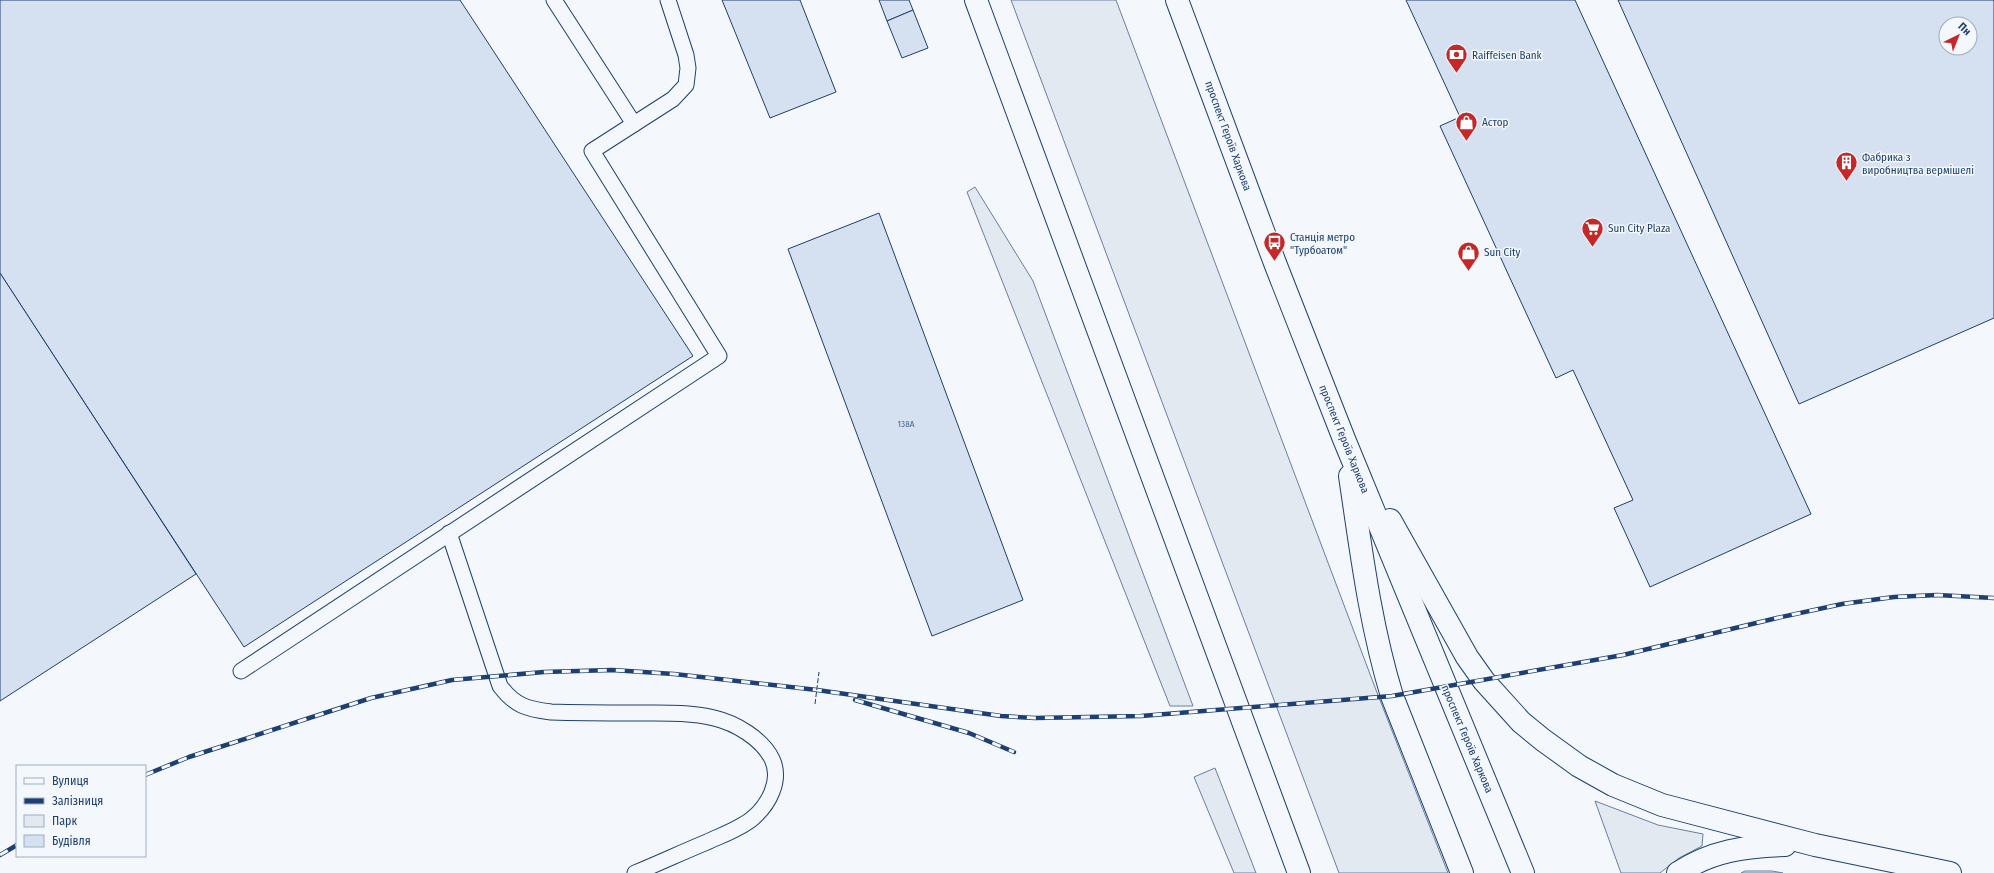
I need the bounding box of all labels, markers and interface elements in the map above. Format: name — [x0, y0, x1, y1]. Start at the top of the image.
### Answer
north arrow — [1938, 16, 1978, 56]
text: Пн — [1955, 20, 1974, 38]
bank icon: Raiffeisen Bank — [1444, 42, 1470, 75]
place label: Raiffeisen Bank — [1472, 49, 1543, 62]
street label: проспект Героїв Харкова — [1202, 79, 1254, 193]
shop icon: Астор — [1454, 109, 1480, 142]
place label: Астор — [1482, 116, 1508, 129]
building icon: Фабрика з виробництва вермішелі — [1834, 150, 1860, 183]
place label: Фабрика з виробництва вермішелі — [1862, 151, 1974, 177]
supermarket icon: Sun City Plaza — [1579, 215, 1605, 248]
place label: Sun City Plaza — [1608, 222, 1671, 235]
bus stop icon: Станція метро "Турбоатом" — [1262, 230, 1288, 263]
place label: Станція метро "Турбоатом" — [1290, 231, 1355, 257]
shop icon: Sun City — [1456, 239, 1482, 272]
place label: Sun City — [1484, 246, 1521, 259]
street label: проспект Героїв Харкова — [1316, 383, 1372, 495]
house number: 138А — [898, 419, 915, 429]
street label: проспект Героїв Харкова — [1438, 683, 1496, 795]
legend — [16, 765, 146, 857]
text: Вулиця — [52, 774, 89, 788]
text: Залізниця — [52, 794, 103, 808]
text: Парк — [52, 814, 78, 828]
text: Будівля — [52, 834, 91, 848]

